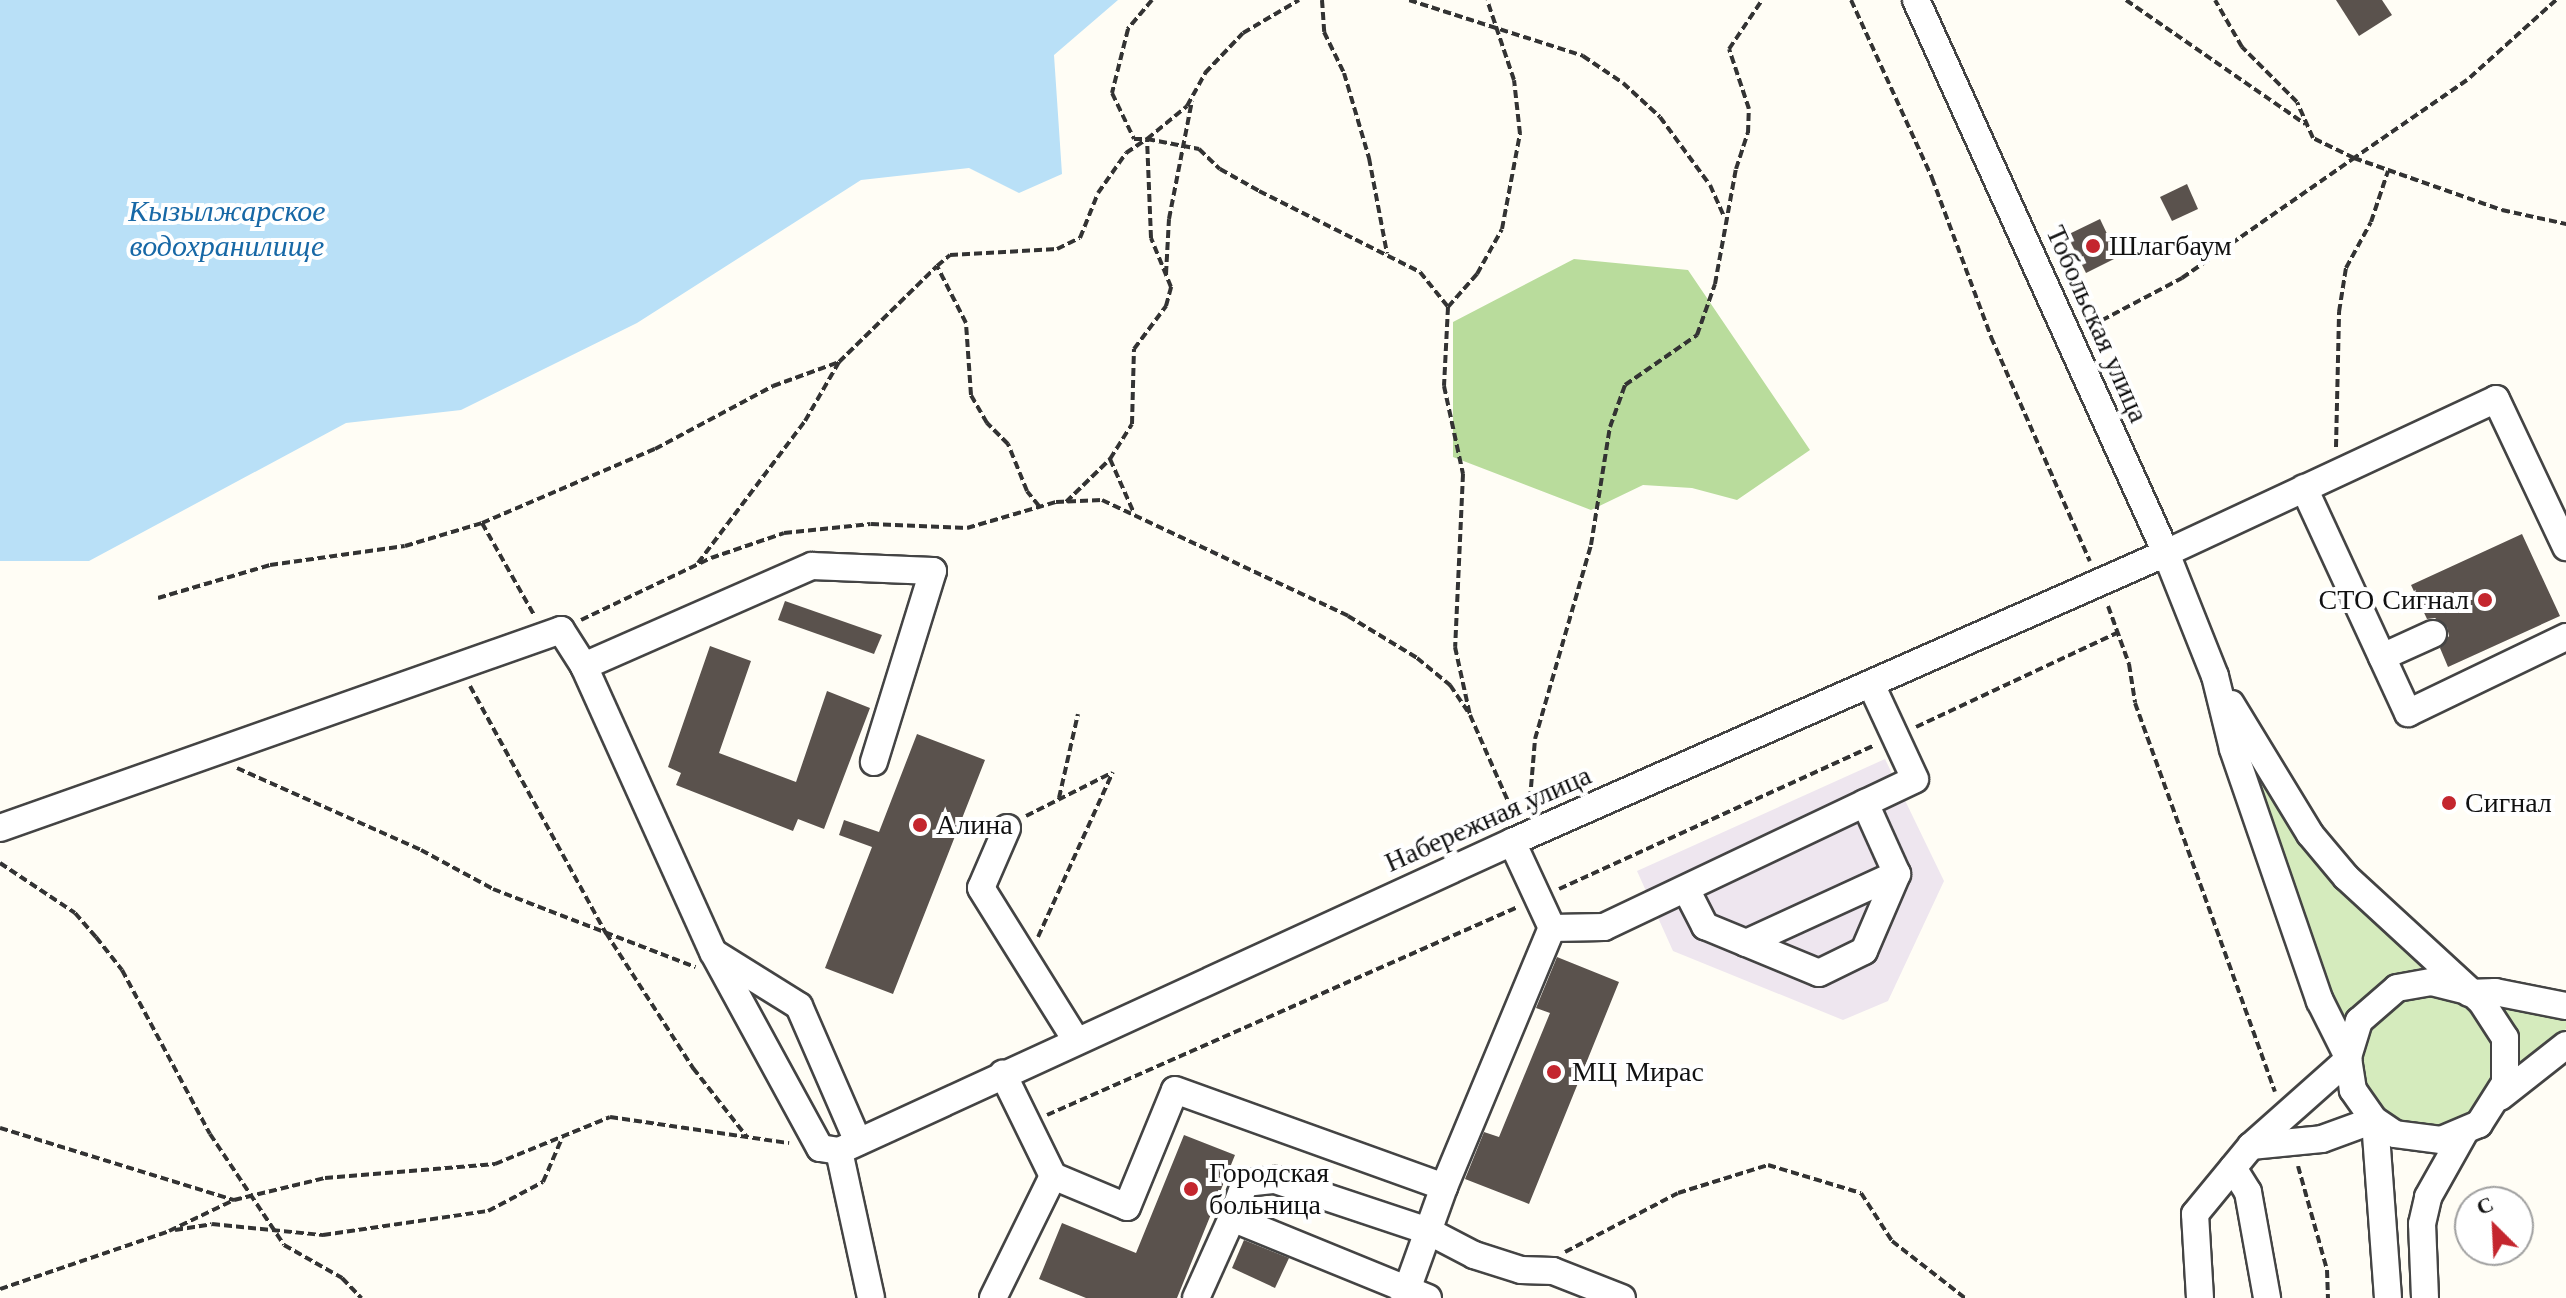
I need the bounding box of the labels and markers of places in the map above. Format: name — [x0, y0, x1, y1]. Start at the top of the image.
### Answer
place label: Шлагбаум — [2109, 229, 2232, 263]
marker: Шлагбаум — [2084, 237, 2102, 255]
place label: СТО Сигнал — [2319, 583, 2469, 617]
marker: СТО Сигнал — [2476, 591, 2494, 609]
place label: Сигнал — [2465, 786, 2552, 820]
marker: Сигнал — [2440, 794, 2458, 812]
place label: Алина — [936, 808, 1013, 842]
marker: Алина — [911, 816, 929, 834]
place label: МЦ Мирас — [1572, 1055, 1704, 1089]
marker: МЦ Мирас — [1543, 1061, 1565, 1083]
place label: Городская больница — [1209, 1156, 1329, 1222]
marker: Городская больница — [1180, 1178, 1202, 1200]

